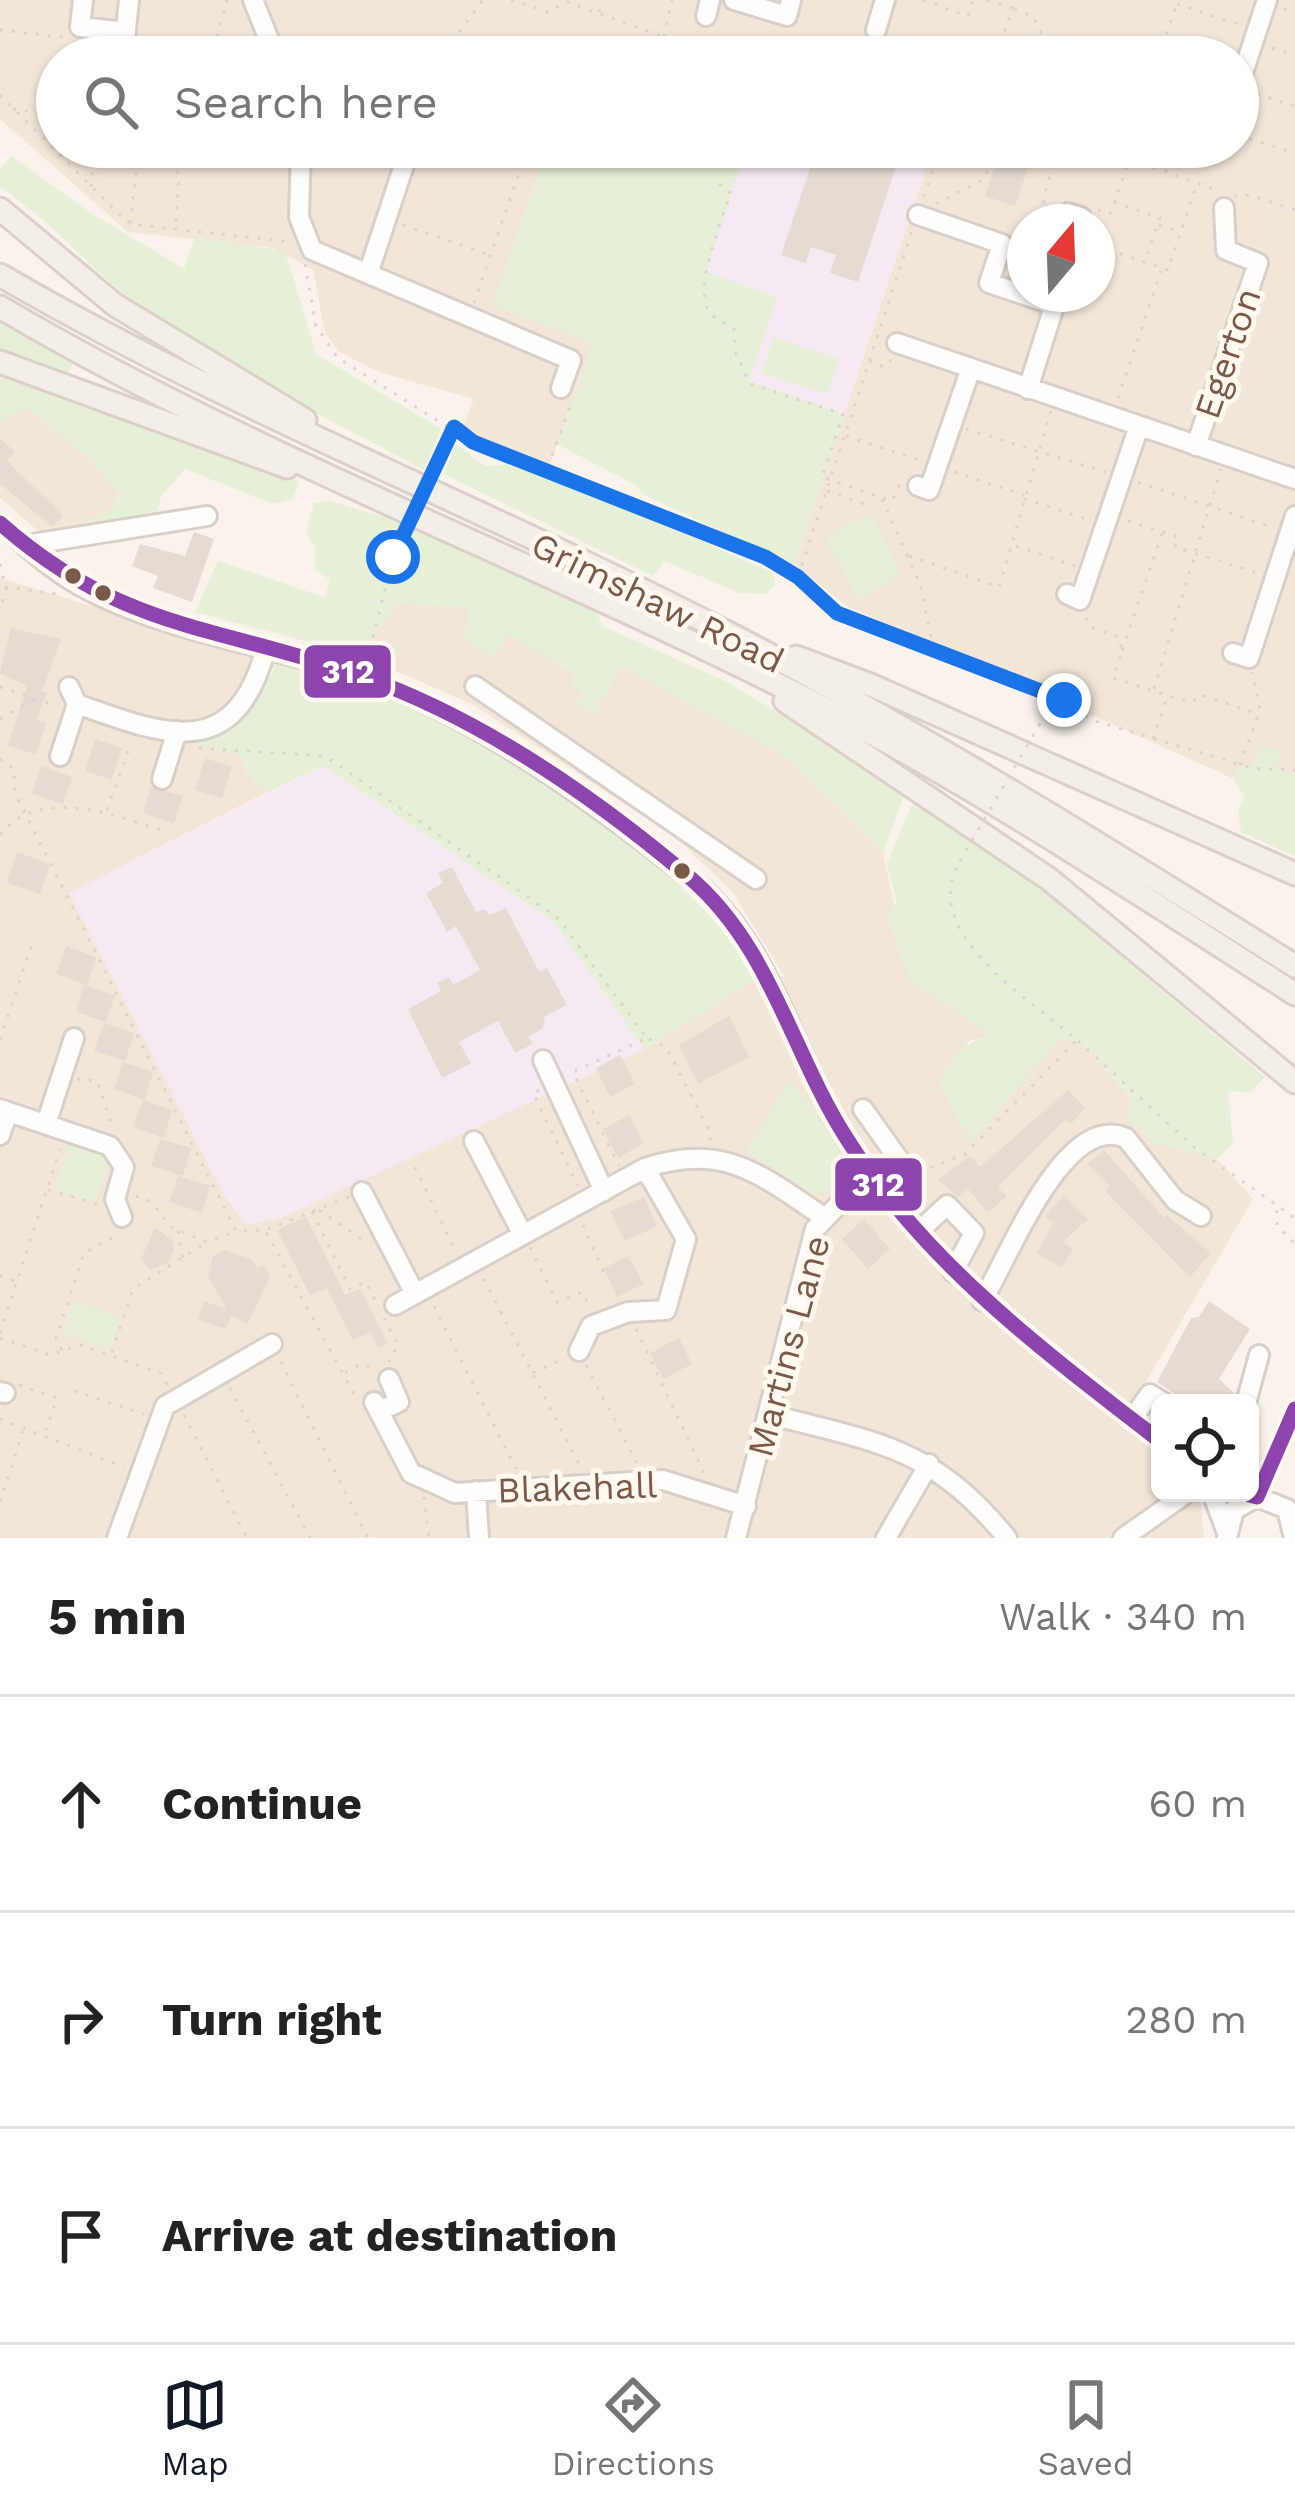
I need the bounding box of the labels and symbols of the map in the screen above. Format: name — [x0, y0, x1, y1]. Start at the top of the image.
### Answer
north arrow — [1007, 204, 1115, 312]
street label: Egerton — [1186, 282, 1270, 424]
street label: Grimshaw Road — [525, 524, 790, 682]
route start — [366, 530, 420, 584]
unlabelled marker — [62, 565, 84, 587]
unlabelled marker — [92, 582, 114, 604]
line badge: 312 — [302, 643, 393, 700]
text: 312 — [321, 652, 375, 691]
route end — [1037, 673, 1091, 727]
unlabelled marker — [671, 860, 693, 882]
line badge: 312 — [833, 1156, 924, 1213]
text: 312 — [851, 1165, 905, 1204]
street label: Martins Lane — [739, 1231, 839, 1462]
street label: Blakehall — [496, 1464, 658, 1512]

